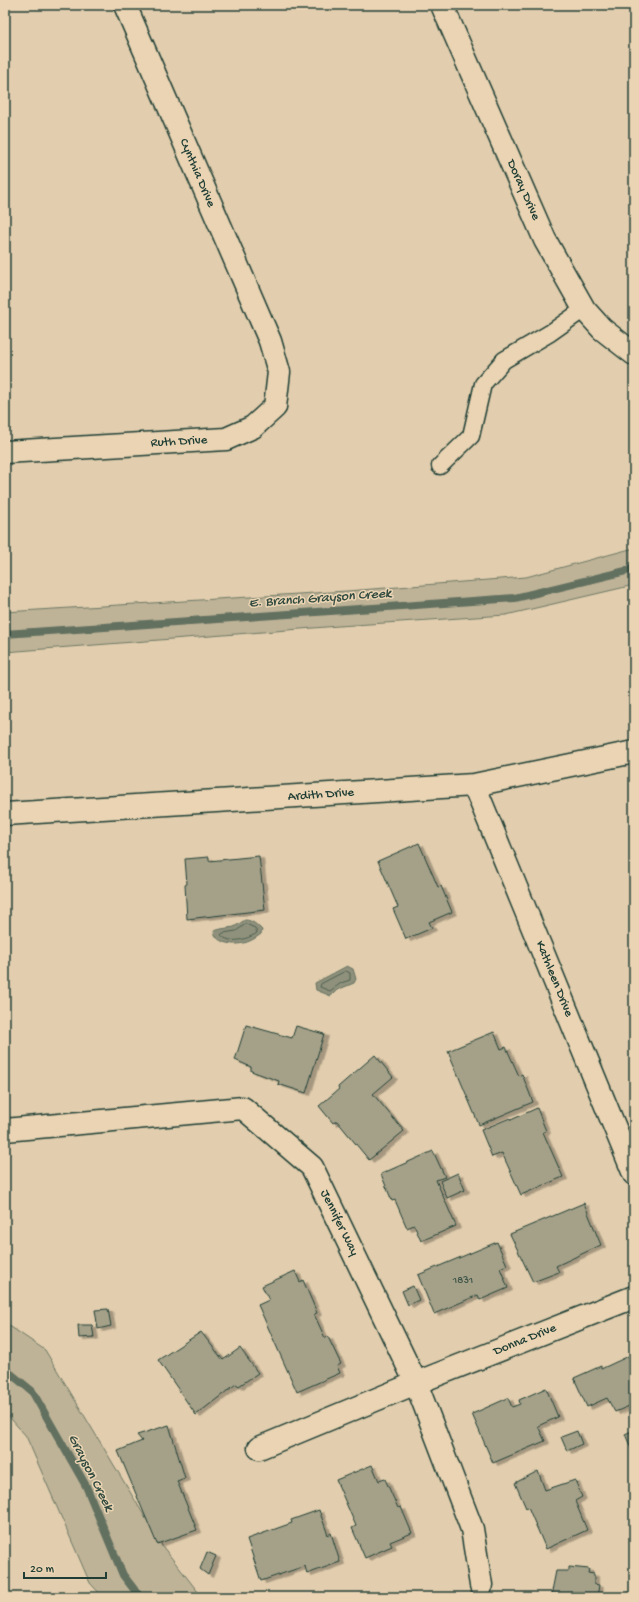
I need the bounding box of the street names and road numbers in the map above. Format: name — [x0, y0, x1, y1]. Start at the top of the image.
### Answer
street label: Cynthia Drive — [176, 136, 218, 210]
street label: Doray Drive — [503, 156, 543, 223]
street label: Ruth Drive — [150, 433, 208, 451]
street label: Ardith Drive — [287, 785, 355, 805]
street label: Kathleen Drive — [532, 939, 576, 1019]
street label: Jennifer Way — [317, 1187, 362, 1259]
street label: Donna Drive — [491, 1321, 559, 1360]

